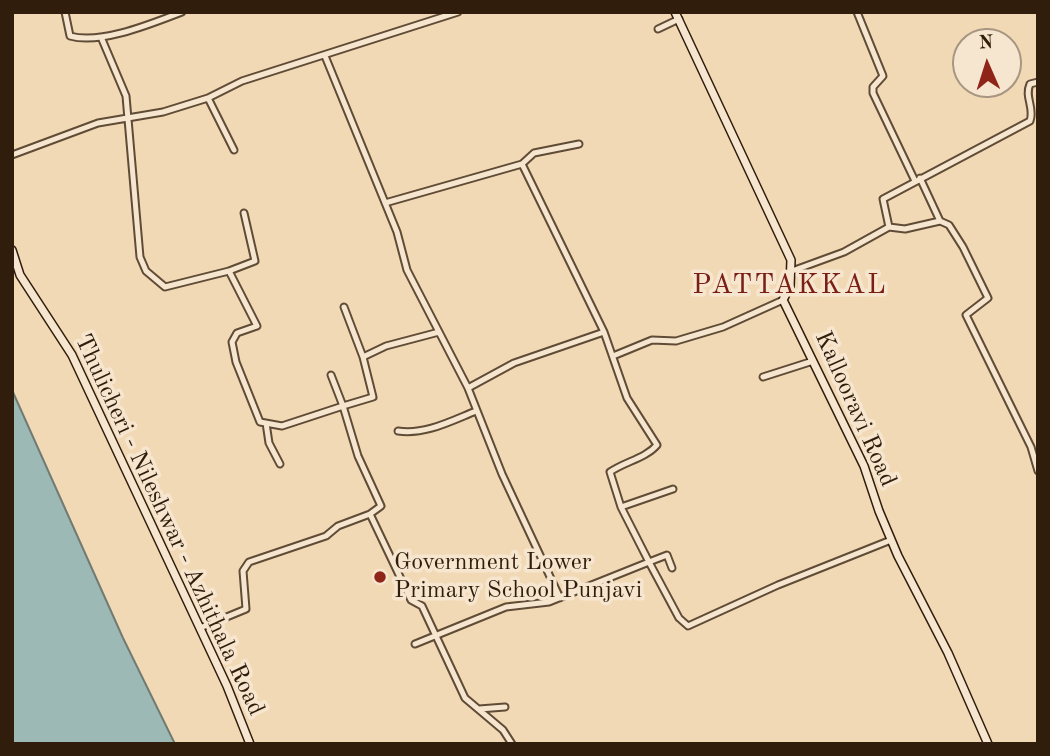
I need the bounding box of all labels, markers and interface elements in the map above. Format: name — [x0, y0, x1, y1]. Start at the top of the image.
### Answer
north arrow — [952, 28, 1022, 98]
text: N — [978, 34, 994, 53]
district label: PATTAKKAL — [693, 269, 887, 303]
street label: Kallooravi Road — [808, 327, 902, 491]
street label: Thulicheri - Nileshwar - Azhithala Road — [68, 330, 270, 720]
place label: Government Lower Primary School Punjavi — [394, 549, 642, 605]
marker: Government Lower Primary School Punjavi — [372, 569, 388, 585]

